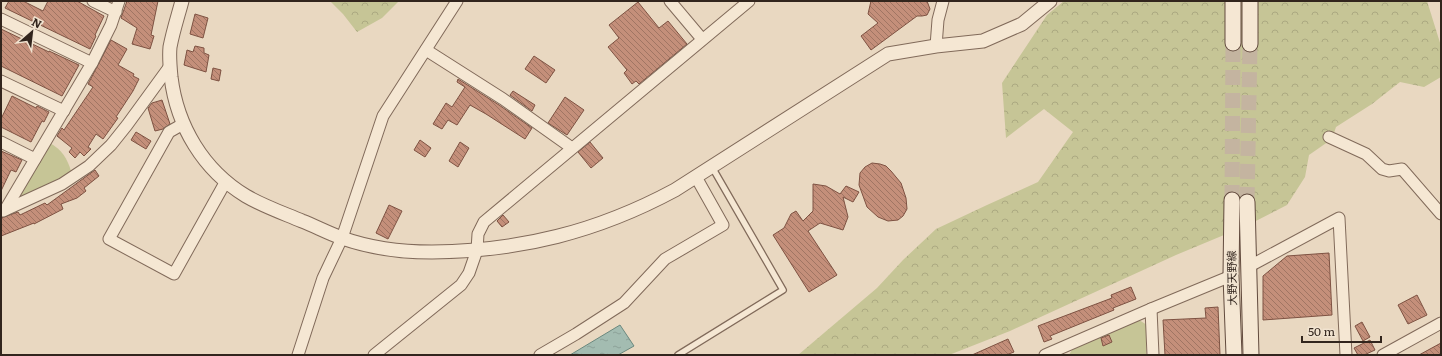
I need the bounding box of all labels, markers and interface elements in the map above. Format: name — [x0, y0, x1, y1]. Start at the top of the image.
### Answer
north arrow — [12, 12, 52, 52]
text: N — [29, 13, 45, 32]
street label: 大野天野線 — [1223, 250, 1239, 306]
scale bar — [1302, 318, 1381, 344]
text: 50 m — [1308, 322, 1335, 340]

